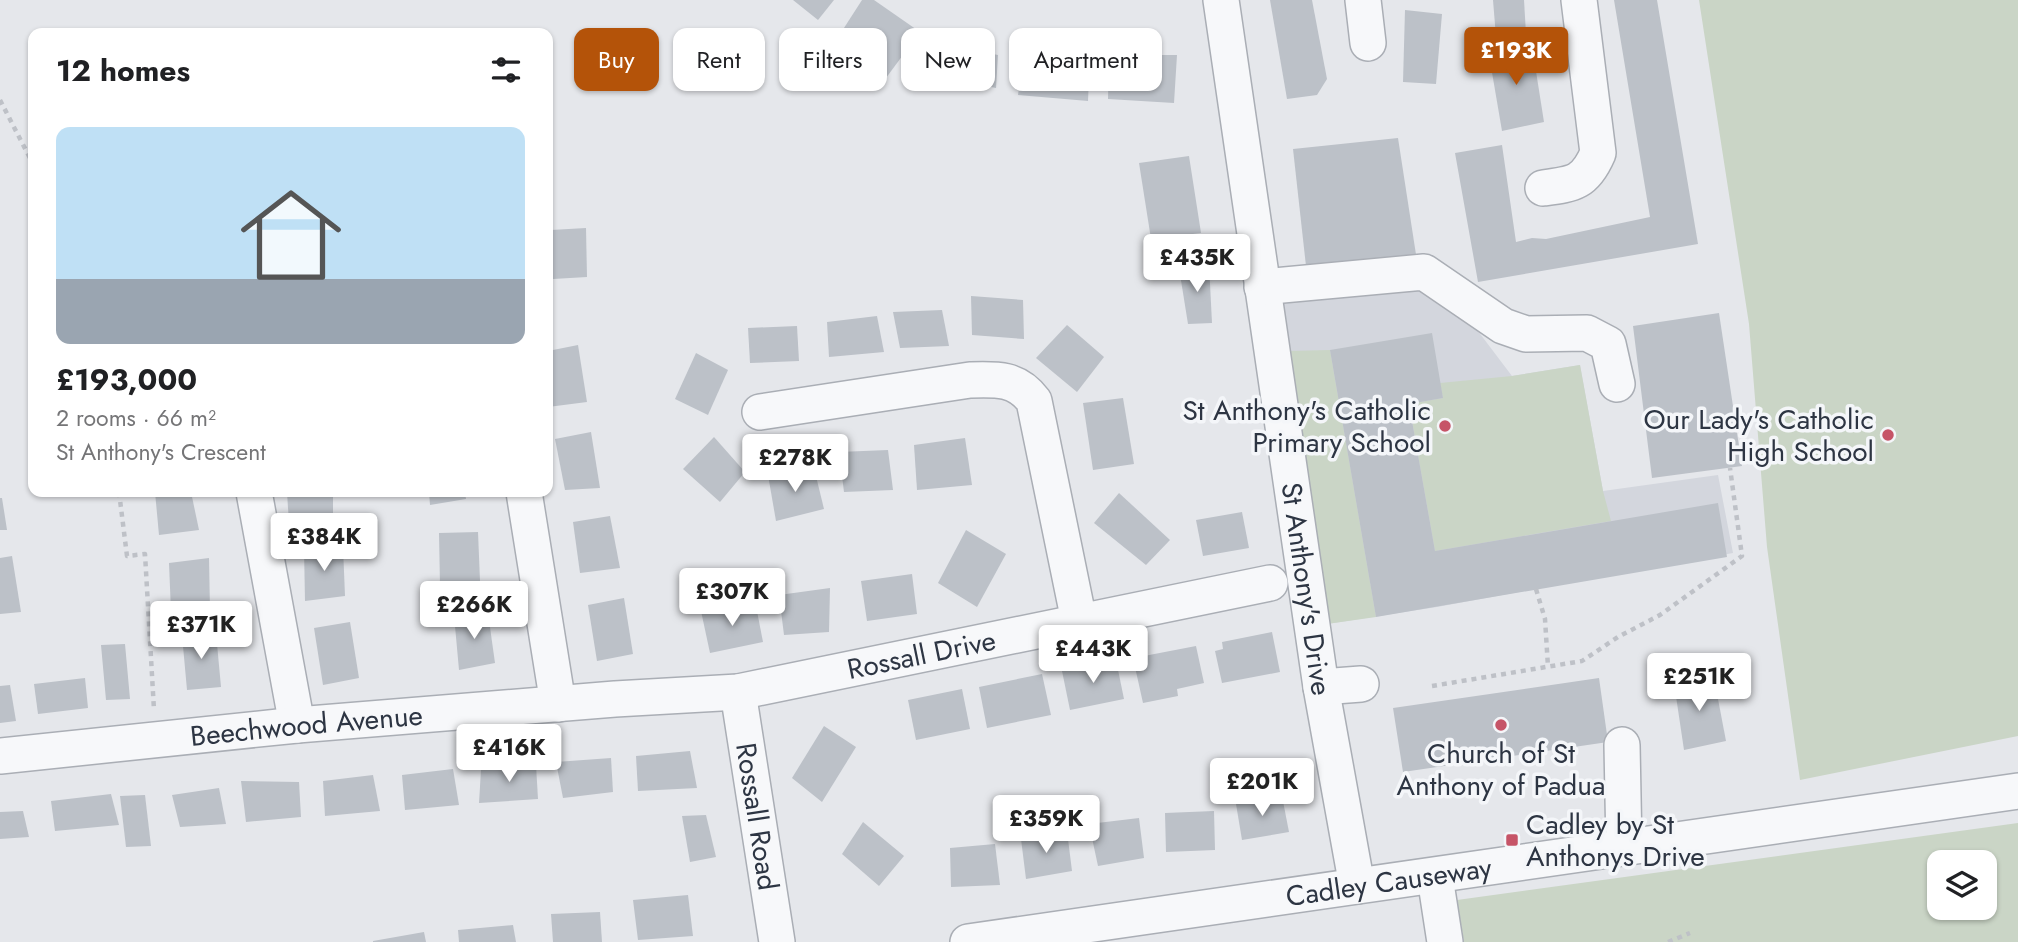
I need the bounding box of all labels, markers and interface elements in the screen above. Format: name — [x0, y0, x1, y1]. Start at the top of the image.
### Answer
chip: Buy — [574, 28, 659, 91]
chip: Rent — [673, 28, 765, 91]
chip: Filters — [779, 28, 887, 91]
chip: New — [901, 28, 995, 91]
chip: Apartment — [1009, 28, 1162, 91]
pin: £193K — [1467, 28, 1565, 87]
text: £193K — [1480, 33, 1552, 67]
text: 12 homes — [56, 49, 190, 92]
icon: filters — [487, 51, 525, 89]
icon: home — [228, 172, 354, 298]
pin: £435K — [1148, 234, 1246, 294]
text: £435K — [1159, 240, 1235, 274]
text: £193,000 — [56, 358, 197, 401]
place label: St Anthony's Catholic Primary School — [1182, 390, 1431, 463]
place label: Our Lady's Catholic High School — [1644, 399, 1874, 472]
text: 2 rooms · 66 m² — [56, 401, 216, 435]
marker: St Anthony's Catholic Primary School — [1437, 418, 1453, 434]
marker: Our Lady's Catholic High School — [1880, 427, 1896, 443]
pin: £278K — [746, 434, 844, 494]
text: St Anthony's Crescent — [56, 435, 266, 469]
text: £278K — [758, 440, 832, 474]
street label: St Anthony's Drive — [1271, 480, 1343, 699]
pin: £384K — [275, 514, 373, 573]
text: £384K — [287, 519, 361, 553]
pin: £307K — [683, 568, 781, 628]
text: £307K — [695, 574, 769, 608]
pin: £266K — [425, 582, 523, 641]
text: £266K — [436, 587, 512, 621]
pin: £371K — [152, 602, 250, 661]
text: £371K — [166, 607, 236, 641]
street label: Rossall Drive — [843, 619, 999, 690]
pin: £443K — [1044, 626, 1142, 685]
text: £443K — [1055, 631, 1131, 665]
pin: £251K — [1650, 654, 1748, 713]
text: £251K — [1663, 659, 1735, 693]
street label: Beechwood Avenue — [188, 694, 424, 757]
marker: Church of St Anthony of Padua — [1493, 717, 1509, 733]
pin: £416K — [460, 724, 558, 784]
text: £416K — [472, 730, 546, 764]
place label: Church of St Anthony of Padua — [1397, 733, 1605, 806]
street label: Rossall Road — [726, 740, 789, 893]
pin: £201K — [1213, 758, 1311, 818]
text: £201K — [1226, 764, 1298, 798]
pin: £359K — [997, 796, 1095, 855]
text: £359K — [1009, 801, 1083, 835]
place label: Cadley by St Anthonys Drive — [1526, 804, 1705, 877]
marker: Cadley by St Anthonys Drive — [1504, 832, 1520, 848]
street label: Cadley Causeway — [1283, 846, 1495, 917]
map controls — [1927, 850, 1997, 920]
button: layers — [1927, 850, 1997, 920]

